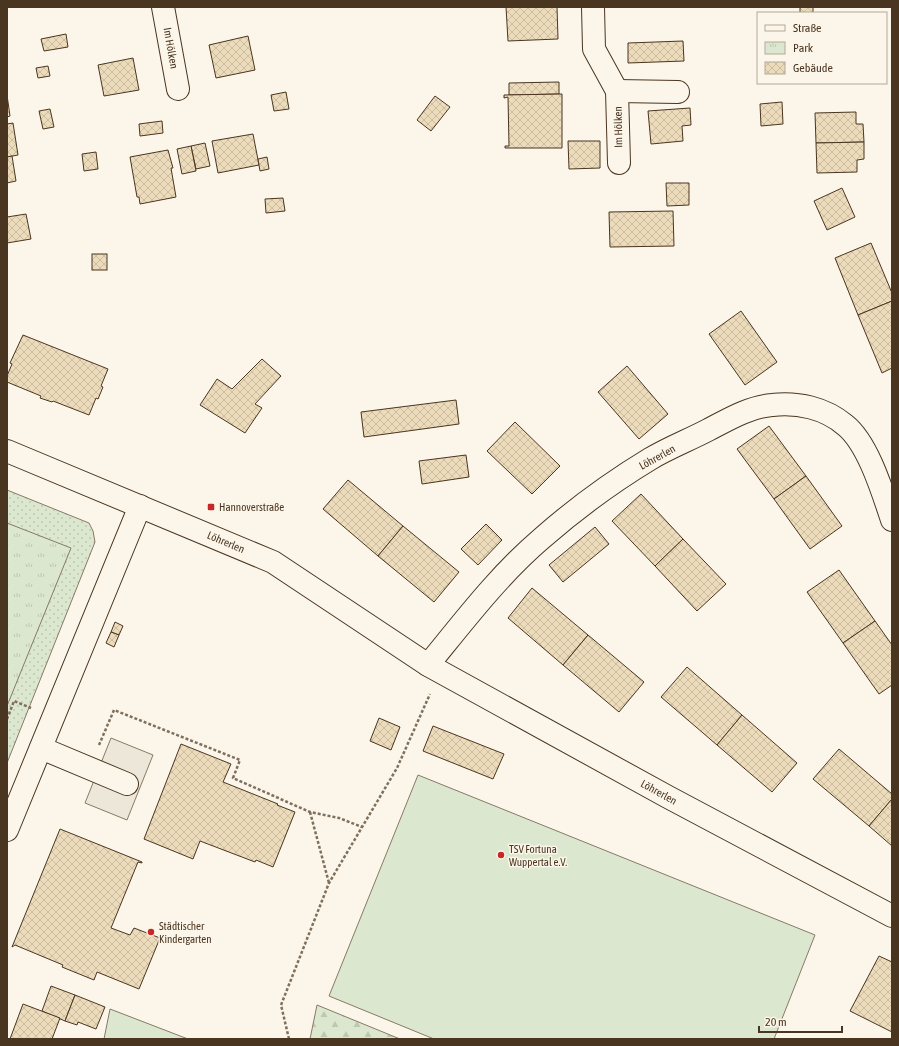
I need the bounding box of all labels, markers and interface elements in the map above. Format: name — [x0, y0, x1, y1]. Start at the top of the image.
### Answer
legend — [757, 12, 887, 84]
text: Straße — [793, 21, 821, 35]
street label: Im Hölken — [161, 26, 181, 70]
text: Park — [793, 41, 814, 55]
text: Gebäude — [793, 61, 833, 75]
street label: Im Hölken — [612, 106, 624, 148]
street label: Löhrerlen — [637, 442, 677, 472]
place label: Hannoverstraße — [219, 501, 284, 513]
marker: Hannoverstraße — [206, 502, 216, 512]
street label: Löhrerlen — [206, 529, 246, 555]
street label: Löhrerlen — [639, 777, 679, 807]
place label: TSV Fortuna Wuppertal e.V. — [509, 843, 567, 868]
marker: TSV Fortuna Wuppertal e.V. — [496, 850, 506, 860]
place label: Städtischer Kindergarten — [159, 920, 212, 945]
marker: Städtischer Kindergarten — [146, 927, 156, 937]
scale bar — [759, 1008, 842, 1034]
text: 20 m — [765, 1015, 787, 1029]

